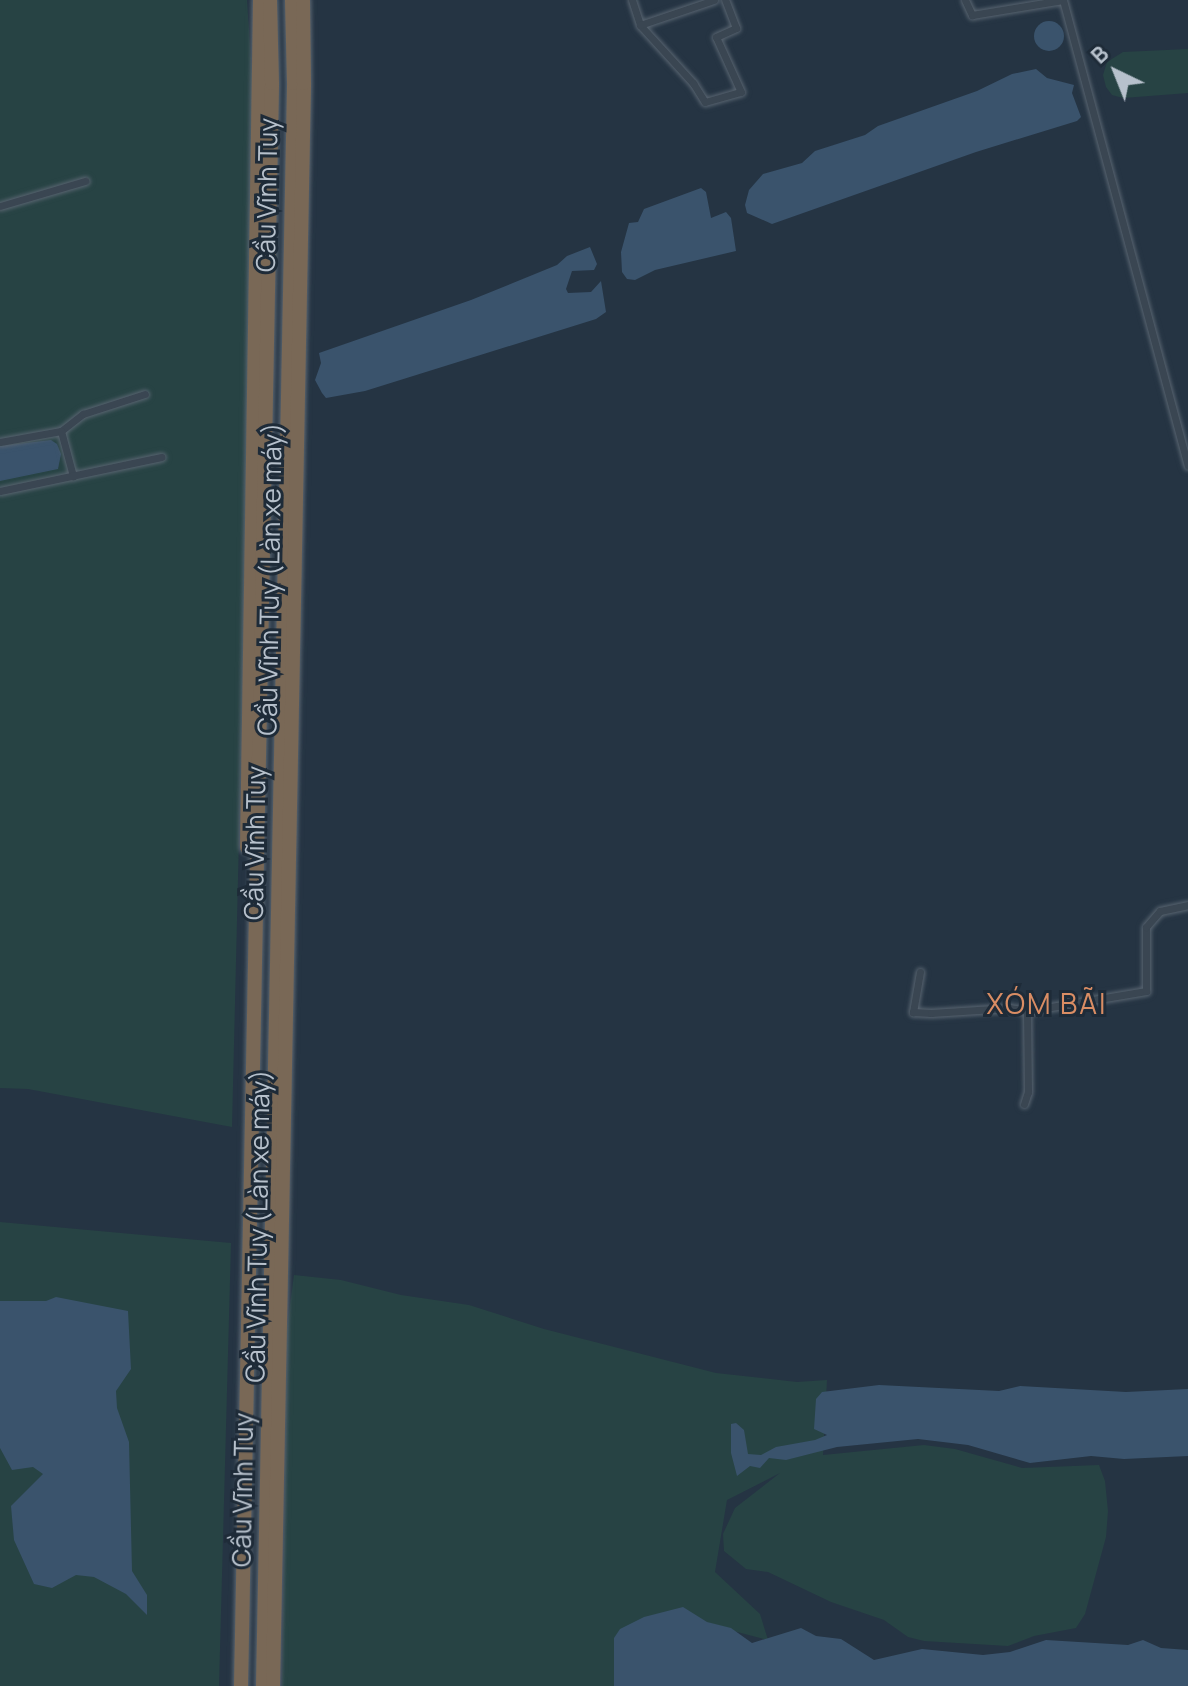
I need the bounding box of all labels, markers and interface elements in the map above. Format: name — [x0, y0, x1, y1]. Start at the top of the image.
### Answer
north arrow — [1076, 32, 1156, 112]
text: B — [1084, 39, 1115, 70]
street label: Cầu Vĩnh Tuy — [250, 118, 284, 272]
street label: Cầu Vĩnh Tuy (Làn xe máy) — [252, 422, 288, 736]
street label: Cầu Vĩnh Tuy — [238, 766, 272, 920]
district label: XÓM BÃI — [987, 986, 1107, 1020]
street label: Cầu Vĩnh Tuy (Làn xe máy) — [240, 1069, 276, 1383]
street label: Cầu Vĩnh Tuy — [226, 1413, 260, 1567]

